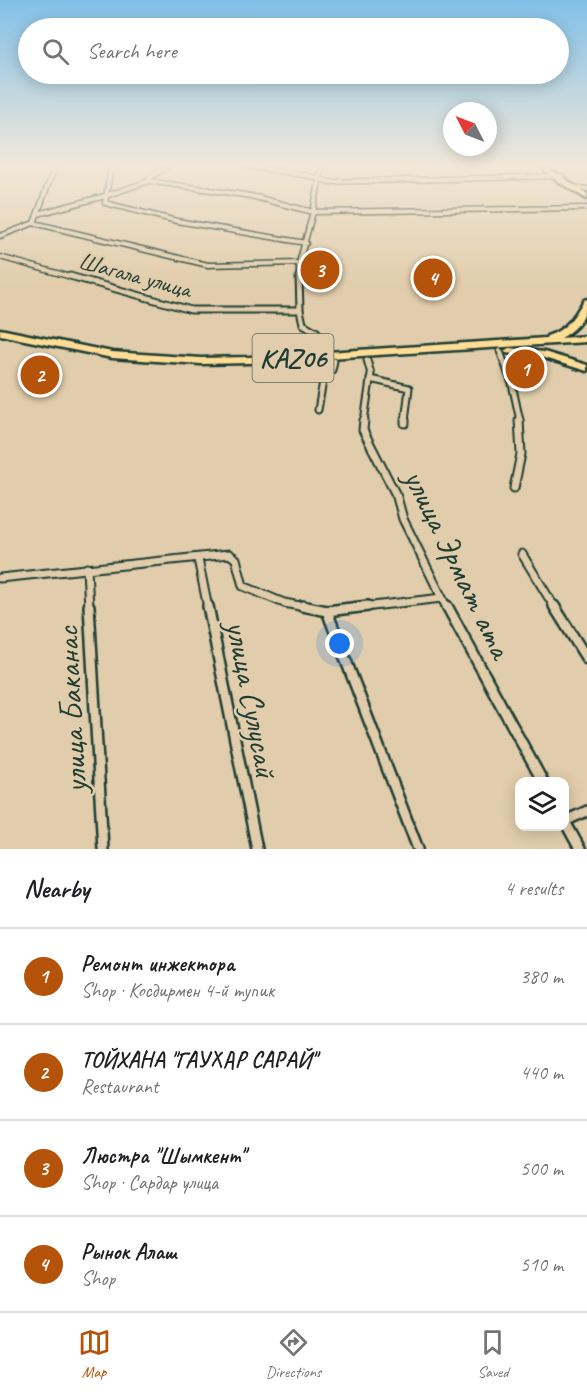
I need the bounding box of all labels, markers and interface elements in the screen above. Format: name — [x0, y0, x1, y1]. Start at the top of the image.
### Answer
search box — [18, 18, 569, 84]
icon: search — [39, 35, 72, 68]
text: Search here — [87, 37, 177, 65]
north arrow — [443, 102, 497, 156]
street label: Шагала улица — [76, 246, 197, 305]
pin: 3 — [300, 248, 340, 292]
pin: 4 — [414, 256, 452, 300]
road number: KАZ06 — [252, 334, 334, 382]
pin: 1 — [506, 346, 544, 392]
pin: 2 — [20, 352, 60, 398]
street label: улица Эрмат ата — [393, 460, 523, 667]
street label: улица Сулусай — [216, 615, 288, 783]
street label: улица Баканас — [46, 624, 96, 796]
your location — [325, 629, 354, 658]
map controls — [515, 777, 569, 831]
button: layers — [515, 777, 569, 831]
text: Nearby — [24, 872, 89, 905]
text: 4 results — [504, 876, 563, 901]
text: Ремонт инжектора — [81, 950, 234, 978]
text: 1 — [39, 964, 48, 989]
text: 380 m — [520, 964, 563, 989]
text: Shop · Косдирмен 4-й тупик — [81, 978, 274, 1003]
text: ТОЙХАНА "ГАУХАР САРАЙ" — [81, 1046, 316, 1074]
text: 2 — [39, 1060, 48, 1085]
text: 440 m — [520, 1060, 563, 1085]
text: Restaurant — [81, 1074, 158, 1099]
text: Люстра "Шымкент" — [81, 1142, 245, 1170]
text: 3 — [39, 1156, 48, 1181]
text: 500 m — [520, 1156, 563, 1181]
text: Shop · Сардар улица — [81, 1170, 218, 1195]
text: Рынок Алаш — [81, 1238, 177, 1266]
text: 4 — [39, 1252, 48, 1277]
text: 510 m — [520, 1252, 563, 1277]
text: Shop — [81, 1266, 115, 1291]
tab: Map — [78, 1326, 111, 1382]
tab: Directions — [266, 1326, 321, 1382]
tab: Saved — [476, 1326, 509, 1382]

